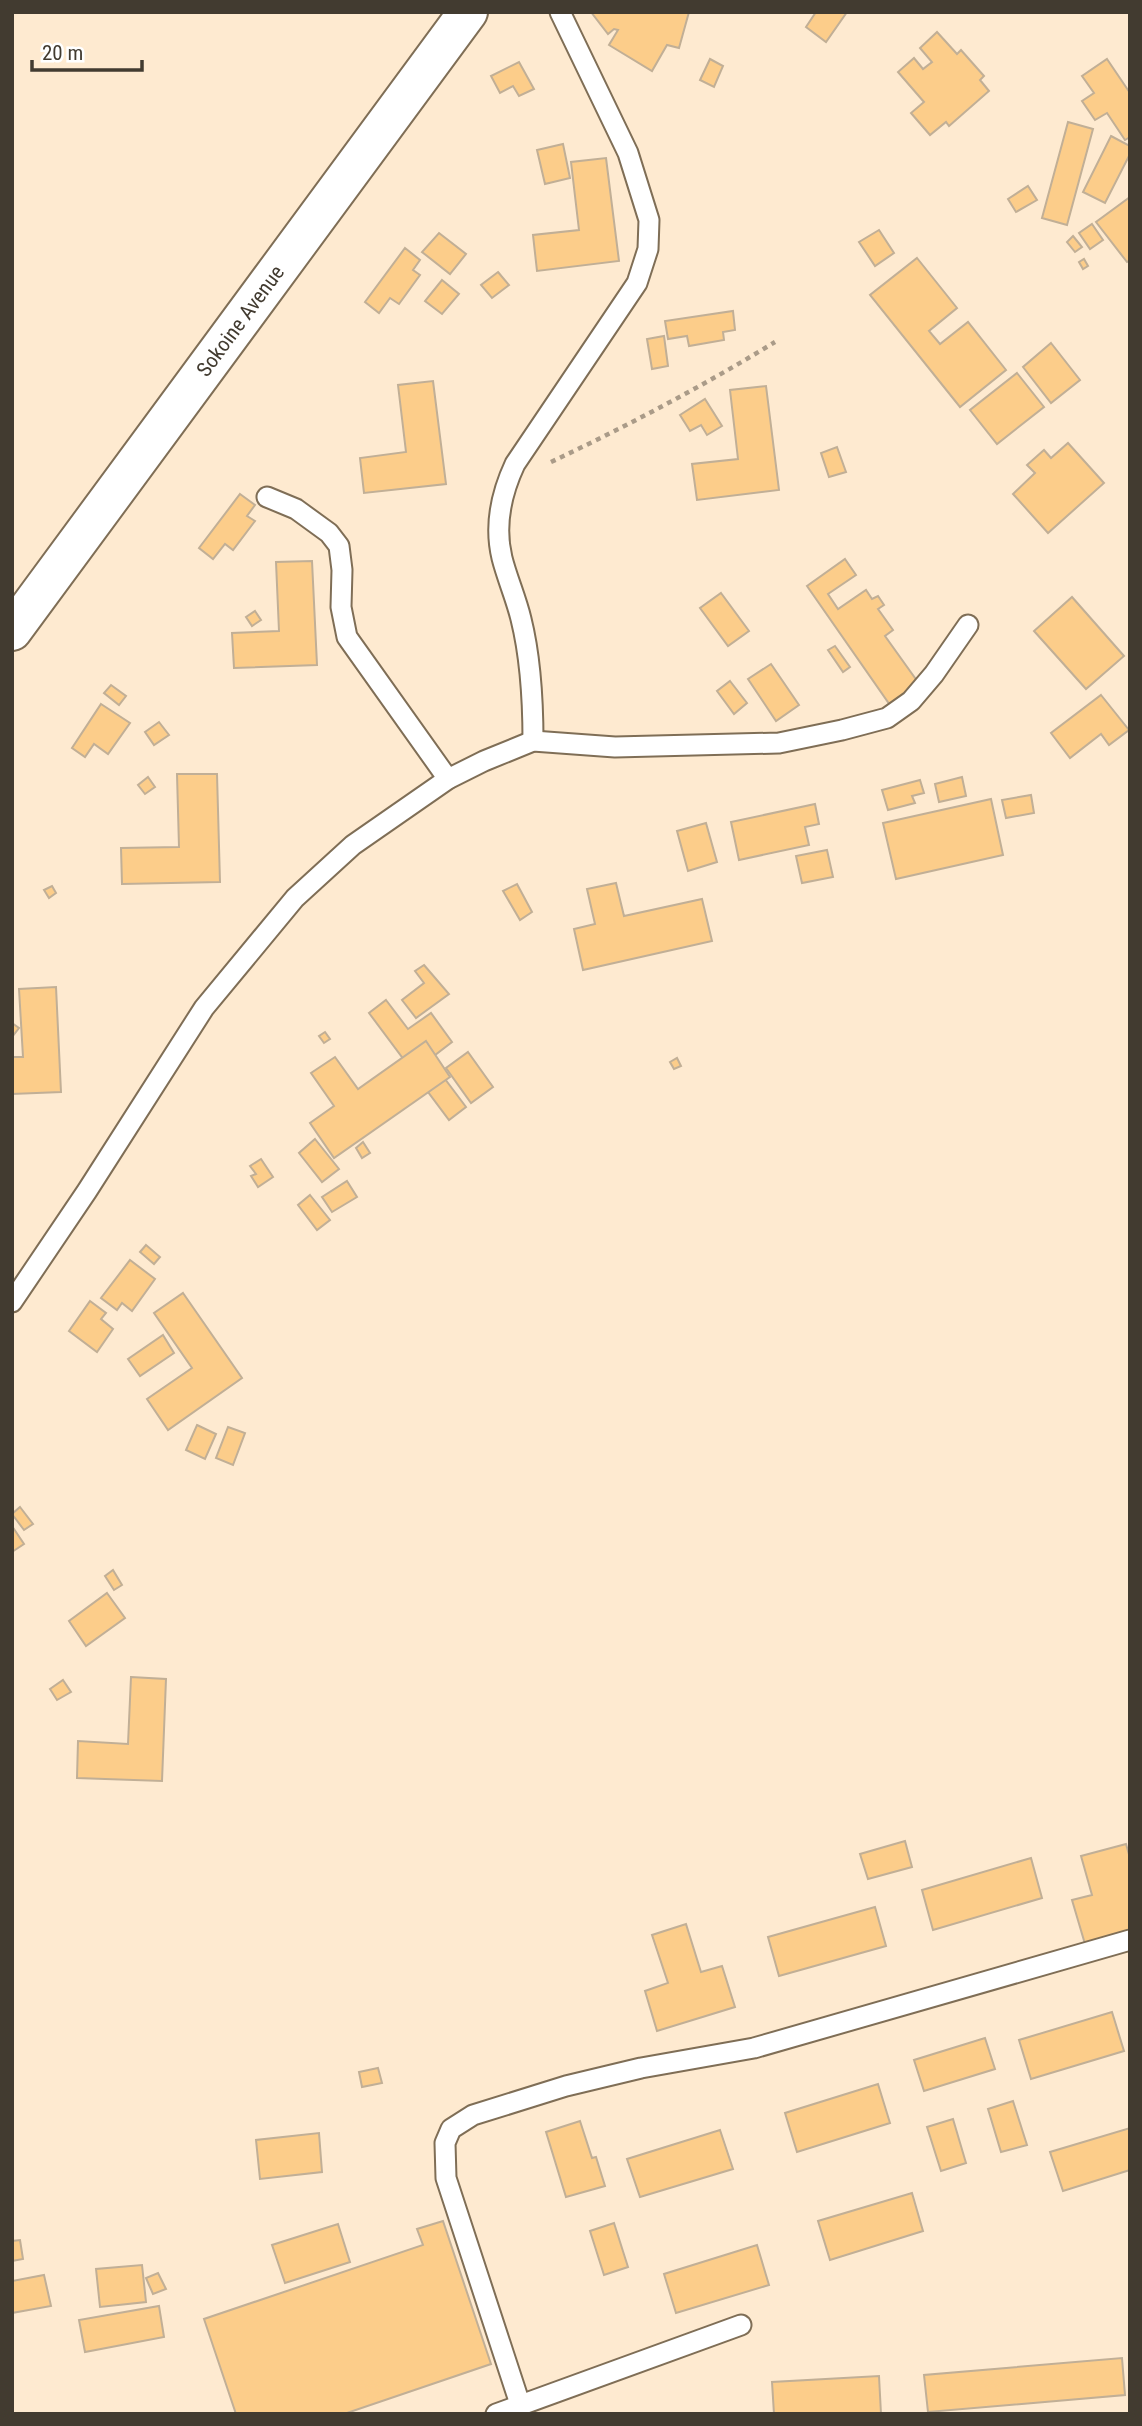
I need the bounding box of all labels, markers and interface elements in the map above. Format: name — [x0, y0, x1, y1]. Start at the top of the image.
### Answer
scale bar — [32, 28, 142, 72]
text: 20 m — [42, 41, 83, 65]
street label: Sokoine Avenue — [192, 261, 289, 381]

